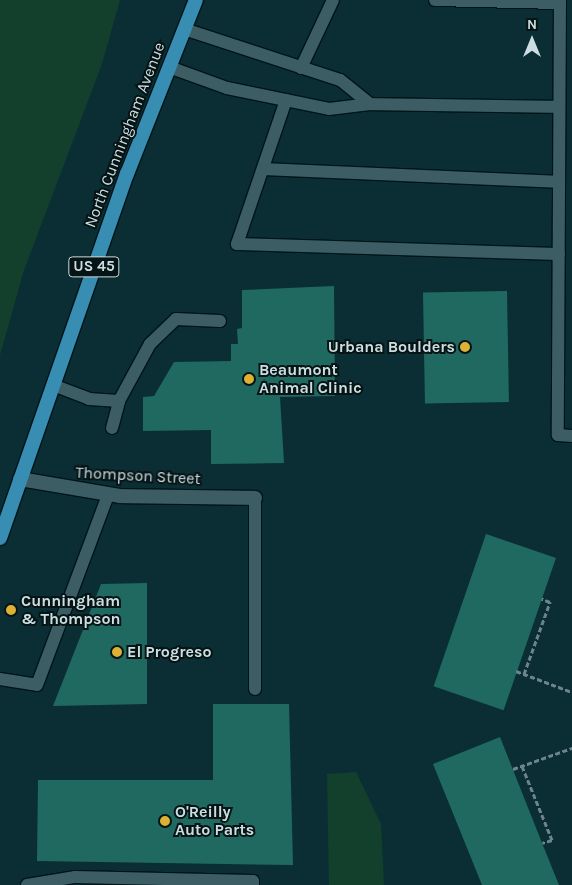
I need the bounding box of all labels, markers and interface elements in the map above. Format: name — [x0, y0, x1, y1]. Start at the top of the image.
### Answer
north arrow — [507, 15, 557, 65]
text: N — [527, 16, 537, 33]
street label: North Cunningham Avenue — [81, 40, 169, 230]
road number: US 45 — [68, 254, 120, 280]
place label: Urbana Boulders — [328, 337, 455, 357]
marker: Urbana Boulders — [459, 341, 471, 353]
place label: Beaumont Animal Clinic — [259, 360, 362, 398]
marker: Beaumont Animal Clinic — [243, 373, 255, 385]
street label: Thompson Street — [75, 463, 201, 489]
place label: Cunningham & Thompson — [21, 591, 120, 629]
marker: Cunningham & Thompson — [5, 604, 17, 616]
place label: El Progreso — [127, 642, 211, 662]
marker: El Progreso — [111, 646, 123, 658]
place label: O'Reilly Auto Parts — [175, 802, 254, 840]
marker: O'Reilly Auto Parts — [159, 815, 171, 827]

